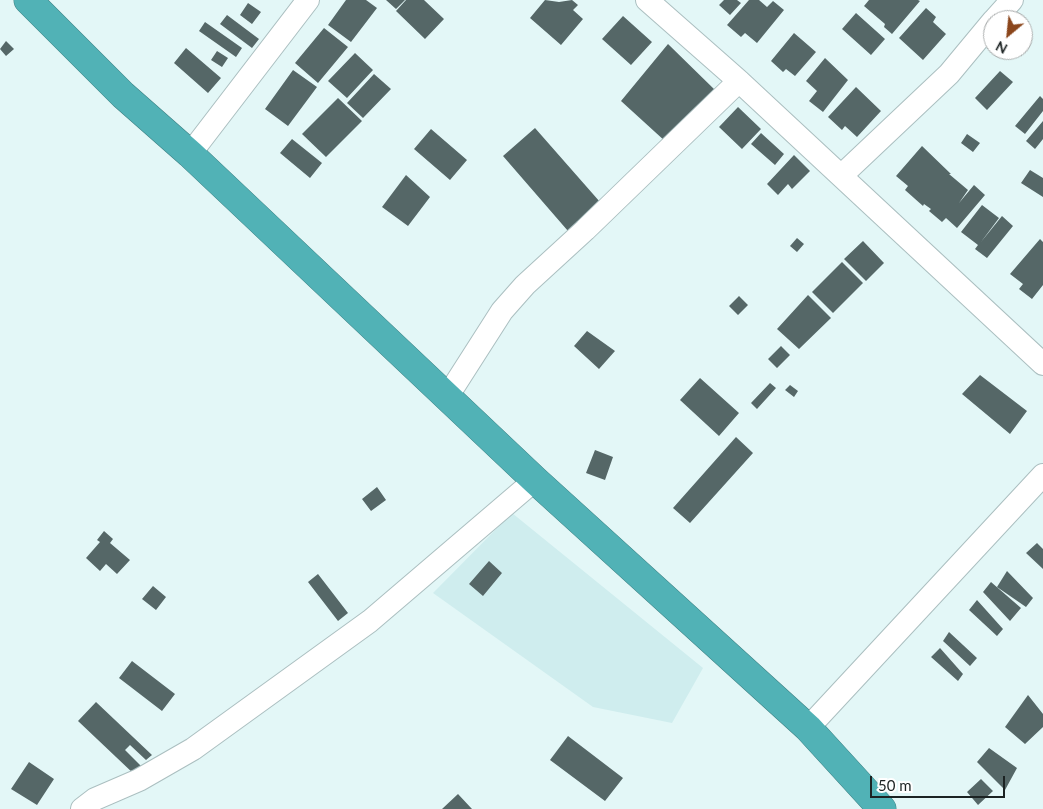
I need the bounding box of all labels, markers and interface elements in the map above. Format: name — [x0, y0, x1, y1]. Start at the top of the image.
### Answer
north arrow — [983, 10, 1033, 60]
text: N — [992, 38, 1010, 58]
scale bar — [873, 766, 1008, 798]
text: 50 m — [878, 776, 912, 794]

